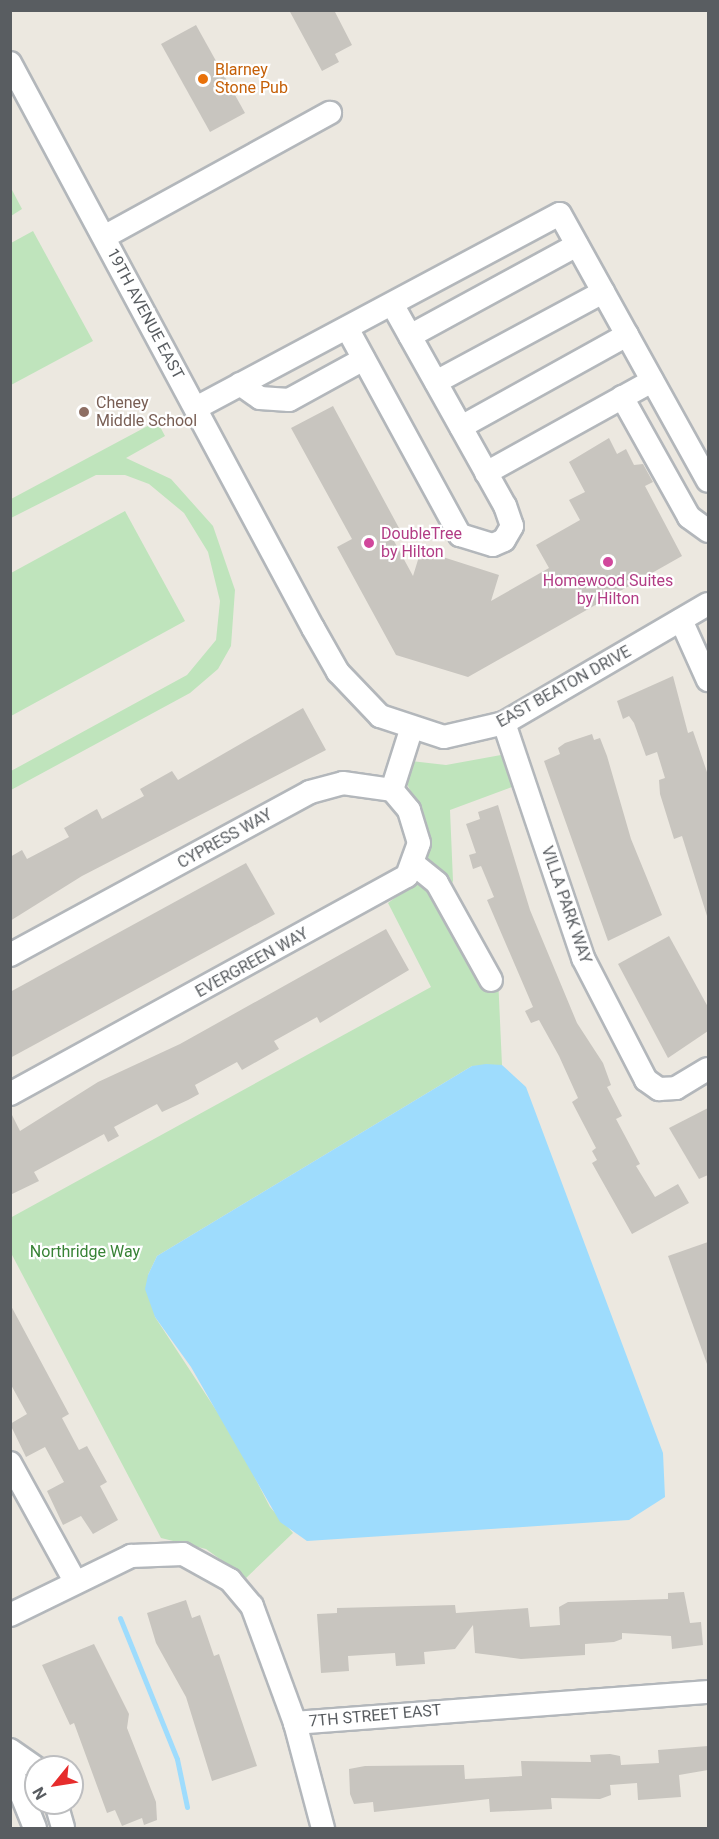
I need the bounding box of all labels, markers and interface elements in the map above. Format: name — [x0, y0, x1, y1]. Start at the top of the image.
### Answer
place label: Blarney Stone Pub — [215, 60, 288, 98]
marker: Blarney Stone Pub — [196, 72, 210, 86]
street label: 19TH AVENUE EAST — [102, 245, 188, 383]
place label: Cheney Middle School — [96, 393, 197, 431]
marker: Cheney Middle School — [77, 405, 91, 419]
place label: DoubleTree by Hilton — [381, 524, 462, 562]
marker: DoubleTree by Hilton — [362, 536, 376, 550]
marker: Homewood Suites by Hilton — [601, 555, 615, 569]
place label: Homewood Suites by Hilton — [543, 571, 673, 609]
street label: EAST BEATON DRIVE — [493, 642, 635, 732]
street label: CYPRESS WAY — [174, 805, 276, 873]
street label: VILLA PARK WAY — [537, 844, 595, 966]
street label: EVERGREEN WAY — [192, 924, 312, 1002]
park label: Northridge Way — [30, 1242, 140, 1262]
street label: 7TH STREET EAST — [308, 1701, 442, 1731]
north arrow — [24, 1755, 84, 1815]
text: N — [29, 1784, 51, 1803]

